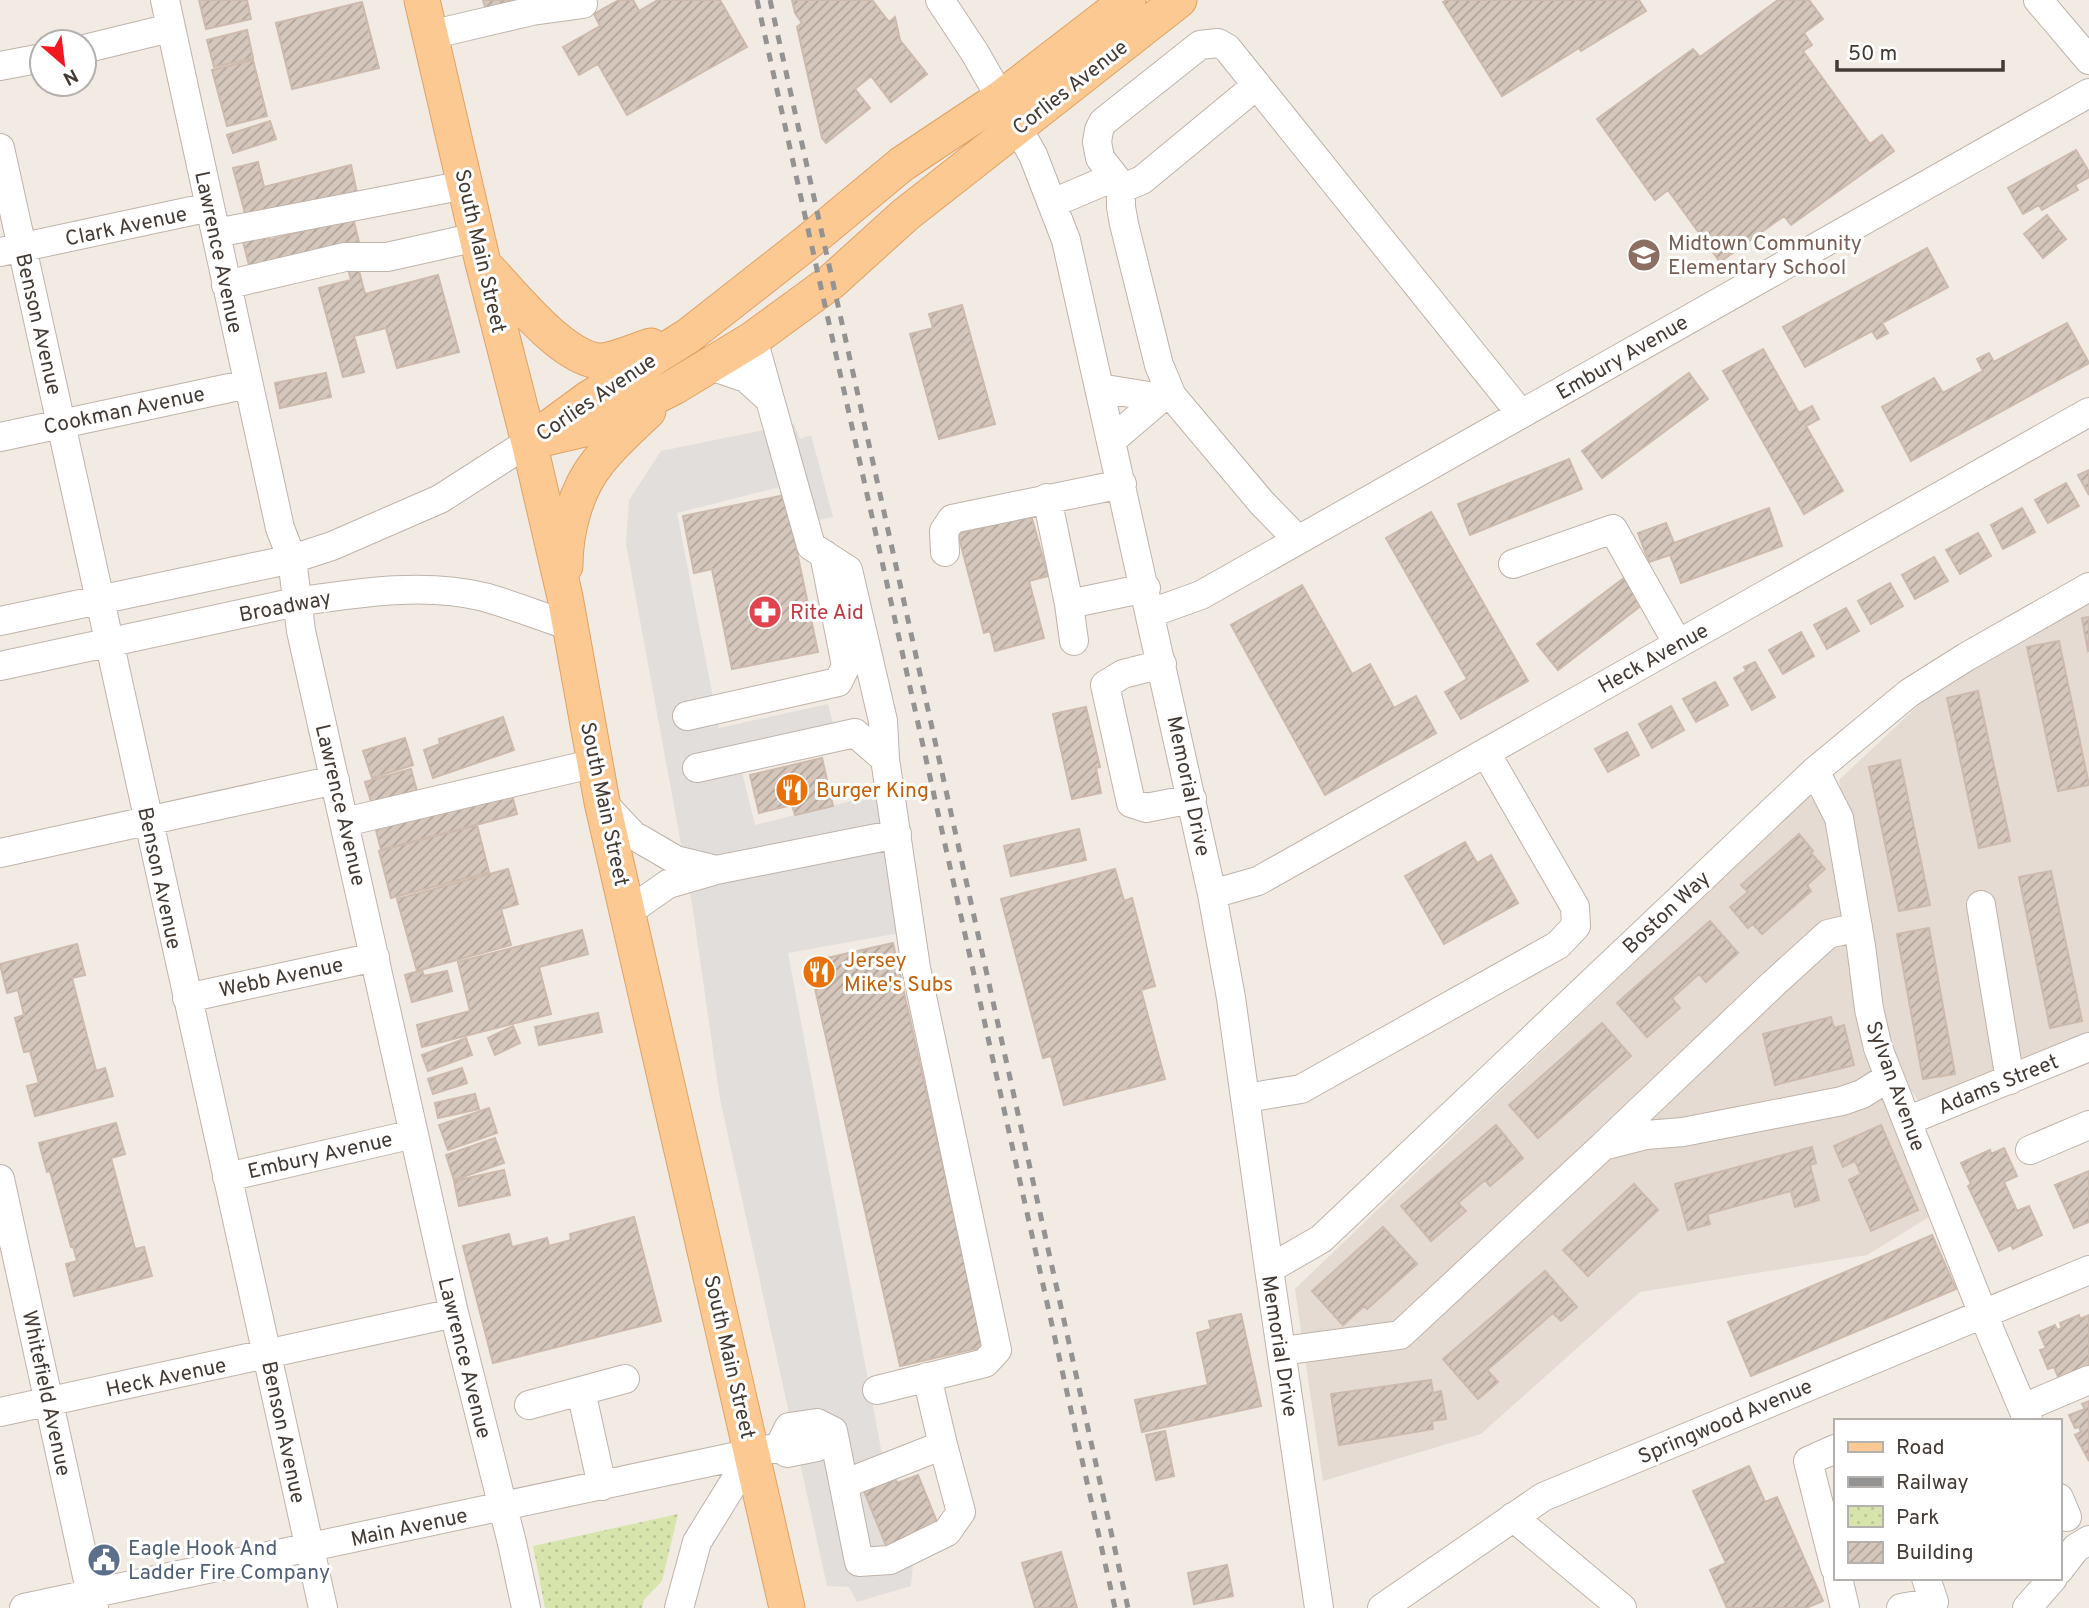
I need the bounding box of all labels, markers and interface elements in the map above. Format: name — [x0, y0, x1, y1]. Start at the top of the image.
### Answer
north arrow — [28, 28, 98, 98]
scale bar — [1837, 28, 2003, 72]
street label: Corlies Avenue — [1008, 35, 1134, 142]
text: 50 m — [1848, 41, 1897, 68]
text: N — [58, 62, 82, 90]
street label: South Main Street — [448, 167, 512, 336]
street label: Lawrence Avenue — [187, 169, 248, 336]
street label: Clark Avenue — [63, 201, 190, 254]
place label: Midtown Community Elementary School — [1668, 231, 1862, 282]
school or university icon: Midtown Community Elementary School — [1625, 236, 1663, 274]
street label: Benson Avenue — [8, 251, 67, 398]
street label: Embury Avenue — [1552, 310, 1694, 407]
street label: Corlies Avenue — [531, 348, 662, 448]
street label: Cookman Avenue — [41, 381, 207, 442]
street label: Broadway — [237, 585, 334, 630]
pharmacy icon: Rite Aid — [746, 593, 784, 631]
place label: Rite Aid — [790, 600, 864, 627]
street label: Heck Avenue — [1594, 618, 1714, 701]
street label: Memorial Drive — [1159, 714, 1216, 859]
street label: South Main Street — [573, 720, 634, 889]
street label: Lawrence Avenue — [308, 722, 371, 889]
restaurant icon: Burger King — [773, 771, 811, 809]
place label: Burger King — [816, 778, 929, 805]
street label: Benson Avenue — [130, 805, 187, 952]
street label: Boston Way — [1618, 866, 1716, 960]
place label: Jersey Mike's Subs — [844, 948, 953, 999]
street label: Webb Avenue — [217, 952, 346, 1005]
restaurant icon: Jersey Mike's Subs — [800, 953, 838, 991]
street label: Sylvan Avenue — [1859, 1018, 1931, 1155]
street label: Adams Street — [1934, 1049, 2063, 1122]
street label: Embury Avenue — [245, 1127, 395, 1186]
street label: South Main Street — [697, 1273, 761, 1442]
street label: Memorial Drive — [1254, 1274, 1303, 1419]
street label: Lawrence Avenue — [430, 1275, 497, 1442]
street label: Whitefield Avenue — [15, 1308, 76, 1479]
street label: Heck Avenue — [104, 1353, 229, 1404]
street label: Benson Avenue — [254, 1359, 311, 1506]
street label: Springwood Avenue — [1634, 1373, 1817, 1471]
legend — [1834, 1419, 2061, 1580]
text: Road — [1896, 1435, 1945, 1462]
text: Railway — [1896, 1470, 1969, 1497]
street label: Main Avenue — [348, 1503, 470, 1554]
text: Park — [1896, 1505, 1939, 1532]
place label: Eagle Hook And Ladder Fire Company — [128, 1536, 330, 1587]
text: Building — [1896, 1540, 1974, 1567]
public building icon: Eagle Hook And Ladder Fire Company — [85, 1541, 123, 1579]

